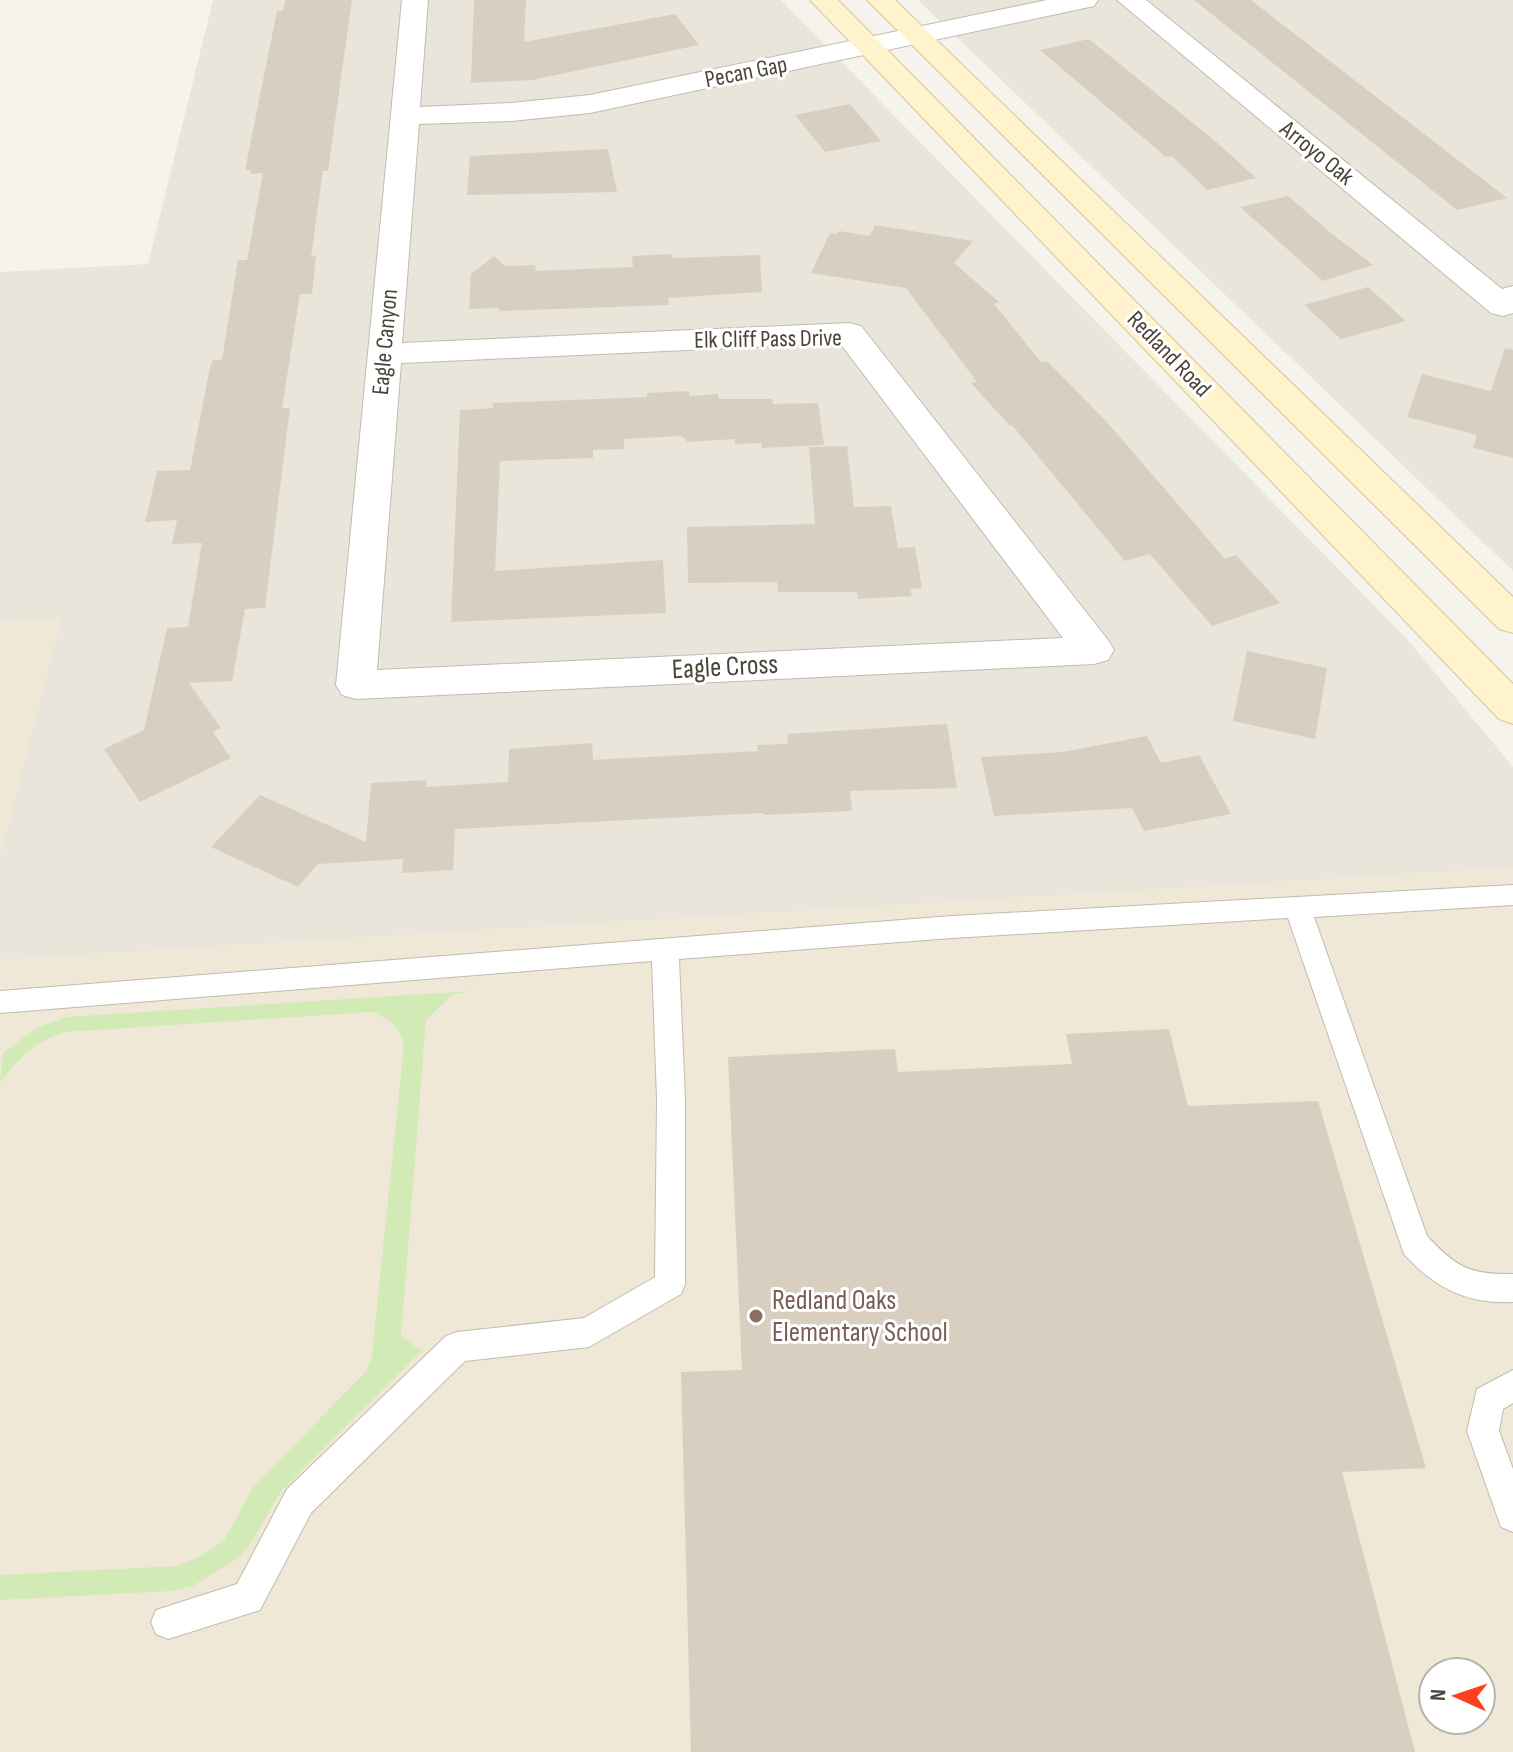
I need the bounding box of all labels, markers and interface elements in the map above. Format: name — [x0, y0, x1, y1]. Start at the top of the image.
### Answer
street label: Pecan Gap — [702, 50, 790, 94]
street label: Arroyo Oak — [1273, 114, 1360, 192]
street label: Eagle Canyon — [366, 288, 404, 396]
street label: Redland Road — [1121, 305, 1217, 403]
street label: Elk Cliff Pass Drive — [694, 323, 842, 355]
street label: Eagle Cross — [671, 648, 779, 686]
place label: Redland Oaks Elementary School — [772, 1284, 948, 1349]
marker: Redland Oaks Elementary School — [747, 1307, 765, 1325]
north arrow — [1417, 1656, 1497, 1736]
text: N — [1425, 1688, 1452, 1702]

